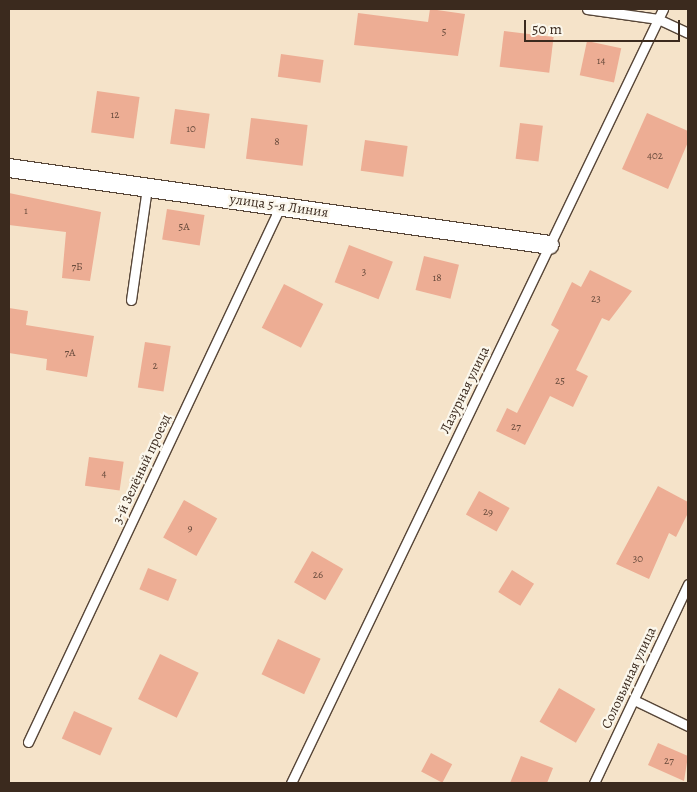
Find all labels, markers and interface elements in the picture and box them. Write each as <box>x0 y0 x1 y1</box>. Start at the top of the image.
scale bar <box>527 10 683 42</box>
text: 50 m <box>532 19 562 39</box>
house number: 5 <box>442 25 446 39</box>
house number: 14 <box>597 54 605 68</box>
house number: 12 <box>111 108 119 122</box>
house number: 10 <box>186 122 196 136</box>
house number: 8 <box>274 135 280 149</box>
house number: 402 <box>647 149 663 163</box>
street label: улица 5-я Линия <box>229 191 329 221</box>
house number: 1 <box>24 204 28 218</box>
house number: 5А <box>178 220 190 234</box>
house number: 7Б <box>71 260 83 274</box>
house number: 3 <box>362 265 366 279</box>
house number: 18 <box>432 271 442 285</box>
house number: 23 <box>591 292 601 306</box>
street label: Лазурная улица <box>437 344 493 436</box>
house number: 7А <box>64 346 76 360</box>
house number: 2 <box>152 359 158 373</box>
house number: 25 <box>555 374 565 388</box>
street label: 3-й Зелёный проезд <box>109 411 175 527</box>
house number: 27 <box>511 420 521 434</box>
house number: 4 <box>102 467 106 481</box>
house number: 29 <box>483 505 493 519</box>
house number: 9 <box>187 521 193 535</box>
house number: 30 <box>633 552 643 566</box>
house number: 26 <box>313 568 323 582</box>
street label: Соловьиная улица <box>598 624 660 732</box>
house number: 27 <box>664 754 674 768</box>

